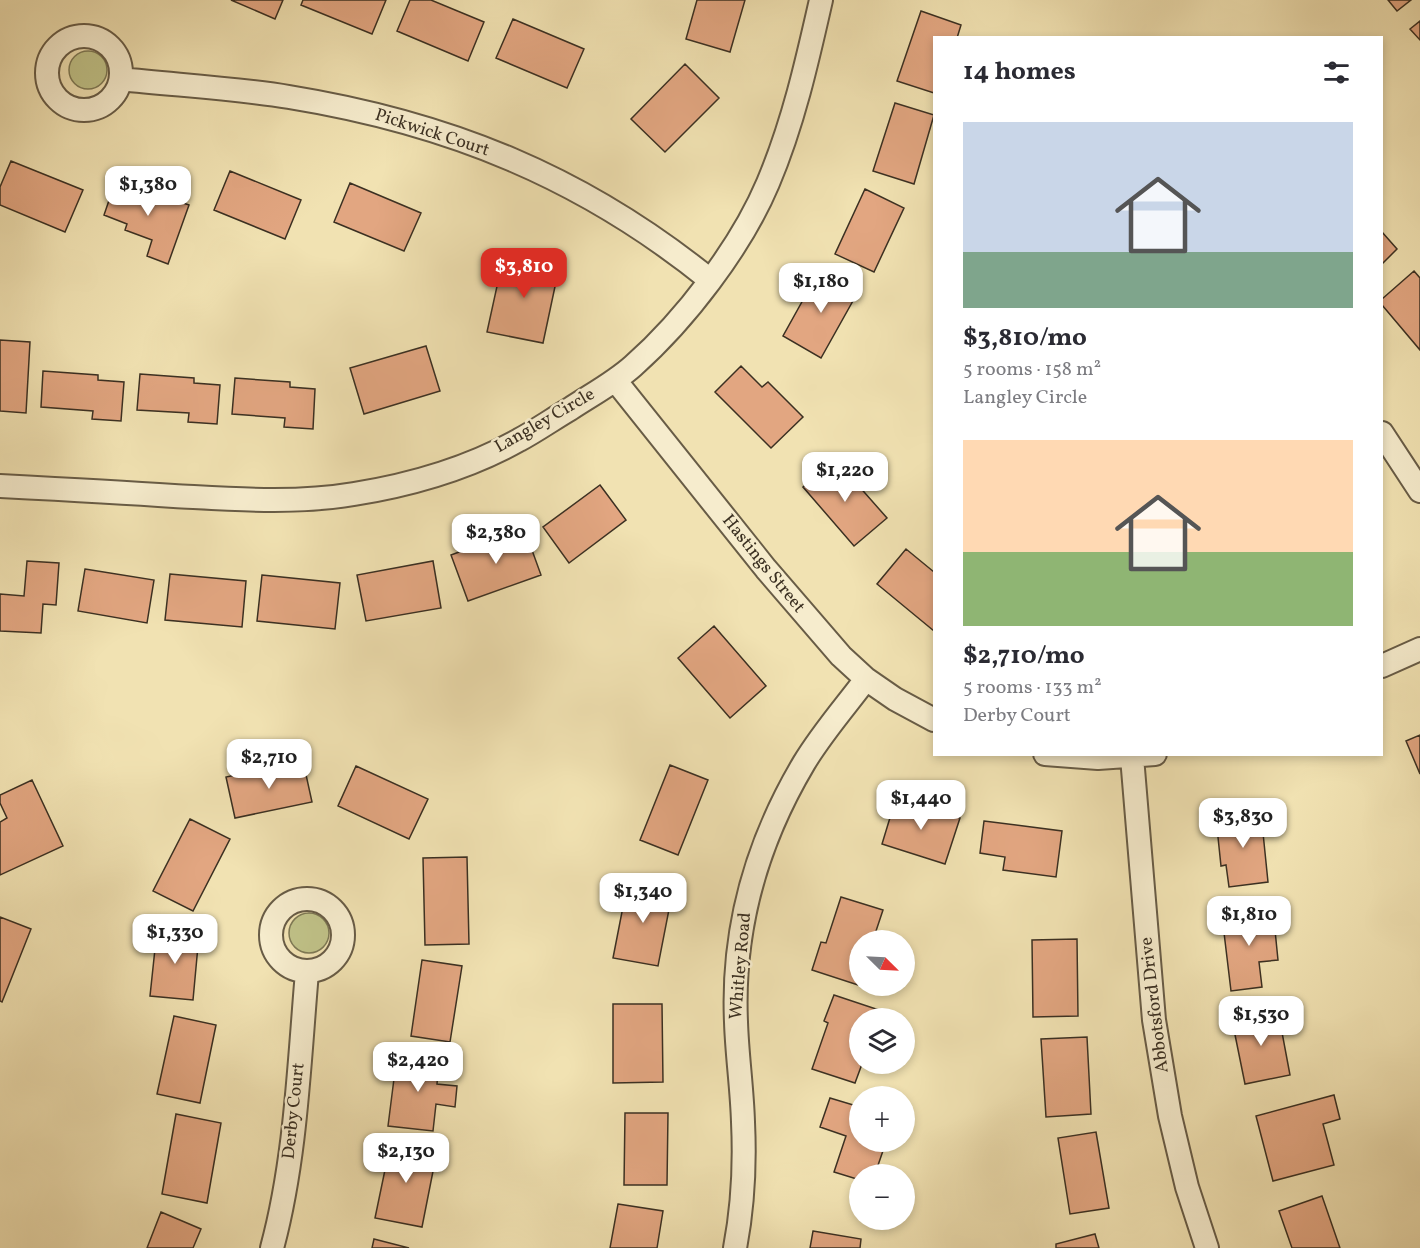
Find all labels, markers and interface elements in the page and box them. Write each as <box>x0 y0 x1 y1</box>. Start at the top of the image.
text: 14 homes <box>963 54 1076 90</box>
icon: filters <box>1320 56 1353 89</box>
street label: Pickwick Court <box>372 103 492 163</box>
icon: home <box>1104 161 1212 269</box>
pin: $1,380 <box>99 166 197 217</box>
text: $1,380 <box>119 171 177 199</box>
pin: $3,810 <box>475 248 573 299</box>
text: $3,810 <box>495 253 553 281</box>
pin: $1,180 <box>772 263 870 314</box>
text: $1,180 <box>793 268 849 296</box>
text: $3,810/mo <box>963 320 1087 356</box>
text: 5 rooms · 158 m² <box>963 356 1101 384</box>
street label: Langley Circle <box>490 382 600 460</box>
text: Langley Circle <box>963 384 1087 412</box>
pin: $1,220 <box>796 452 894 503</box>
text: $1,220 <box>816 457 874 485</box>
icon: home <box>1104 479 1212 587</box>
street label: Hastings Street <box>715 509 811 619</box>
pin: $2,380 <box>447 514 545 565</box>
text: $2,380 <box>466 519 526 547</box>
text: $2,710/mo <box>963 638 1085 674</box>
text: 5 rooms · 133 m² <box>963 674 1102 702</box>
text: Derby Court <box>963 702 1071 730</box>
pin: $2,710 <box>220 739 318 790</box>
text: $2,710 <box>241 744 297 772</box>
pin: $1,440 <box>872 780 970 831</box>
text: $1,440 <box>890 785 952 813</box>
pin: $3,830 <box>1194 798 1292 849</box>
text: $3,830 <box>1213 803 1273 831</box>
pin: $1,340 <box>594 873 692 924</box>
text: $1,340 <box>614 878 672 906</box>
pin: $1,810 <box>1200 896 1298 947</box>
text: $1,810 <box>1221 901 1277 929</box>
street label: Whitley Road <box>724 911 758 1021</box>
pin: $1,330 <box>126 914 224 965</box>
text: $1,330 <box>147 919 203 947</box>
north arrow <box>849 930 915 996</box>
map controls <box>849 930 915 1230</box>
street label: Abbotsford Drive <box>1134 936 1176 1074</box>
pin: $1,530 <box>1212 996 1310 1047</box>
text: $1,530 <box>1233 1001 1289 1029</box>
button: layers <box>849 1008 915 1074</box>
pin: $2,420 <box>369 1042 467 1093</box>
text: $2,420 <box>387 1047 449 1075</box>
street label: Derby Court <box>276 1061 312 1161</box>
button: + <box>849 1086 915 1152</box>
pin: $2,130 <box>357 1133 455 1184</box>
text: $2,130 <box>377 1138 435 1166</box>
button: − <box>849 1164 915 1230</box>

